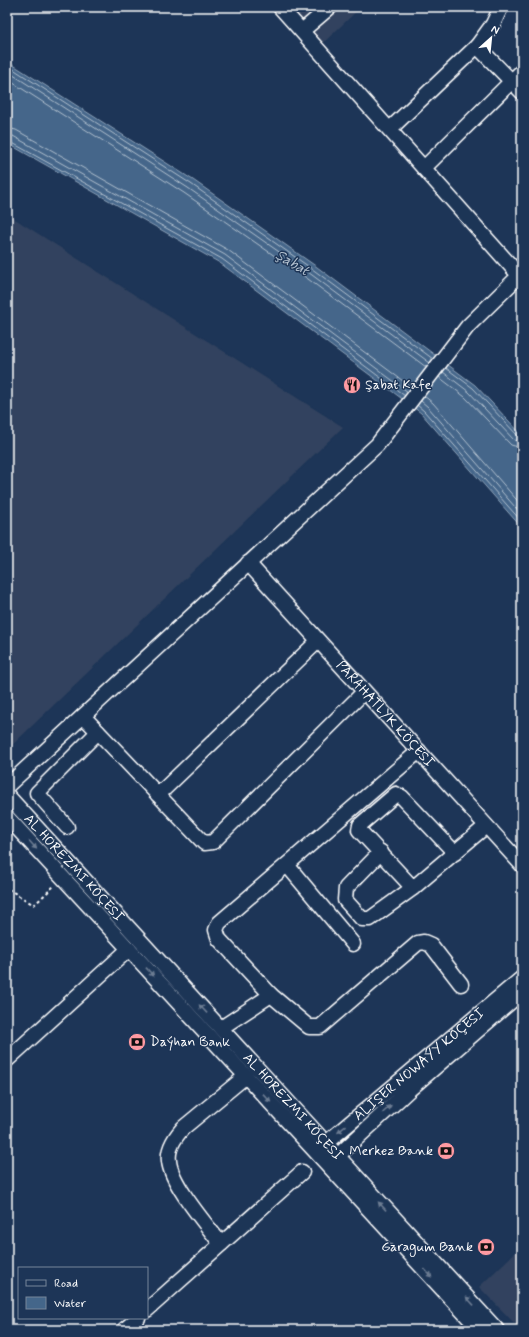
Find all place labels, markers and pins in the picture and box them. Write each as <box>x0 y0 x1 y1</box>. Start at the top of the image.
restaurant icon: Şabat Kafe <box>342 375 362 395</box>
place label: Şabat Kafe <box>365 376 431 394</box>
bank icon: Daýhan Bank <box>127 1032 147 1052</box>
place label: Daýhan Bank <box>150 1033 230 1051</box>
bank icon: Merkez Bank <box>436 1141 456 1161</box>
place label: Merkez Bank <box>349 1142 433 1160</box>
bank icon: Garagum Bank <box>476 1237 496 1257</box>
place label: Garagum Bank <box>381 1238 473 1257</box>

